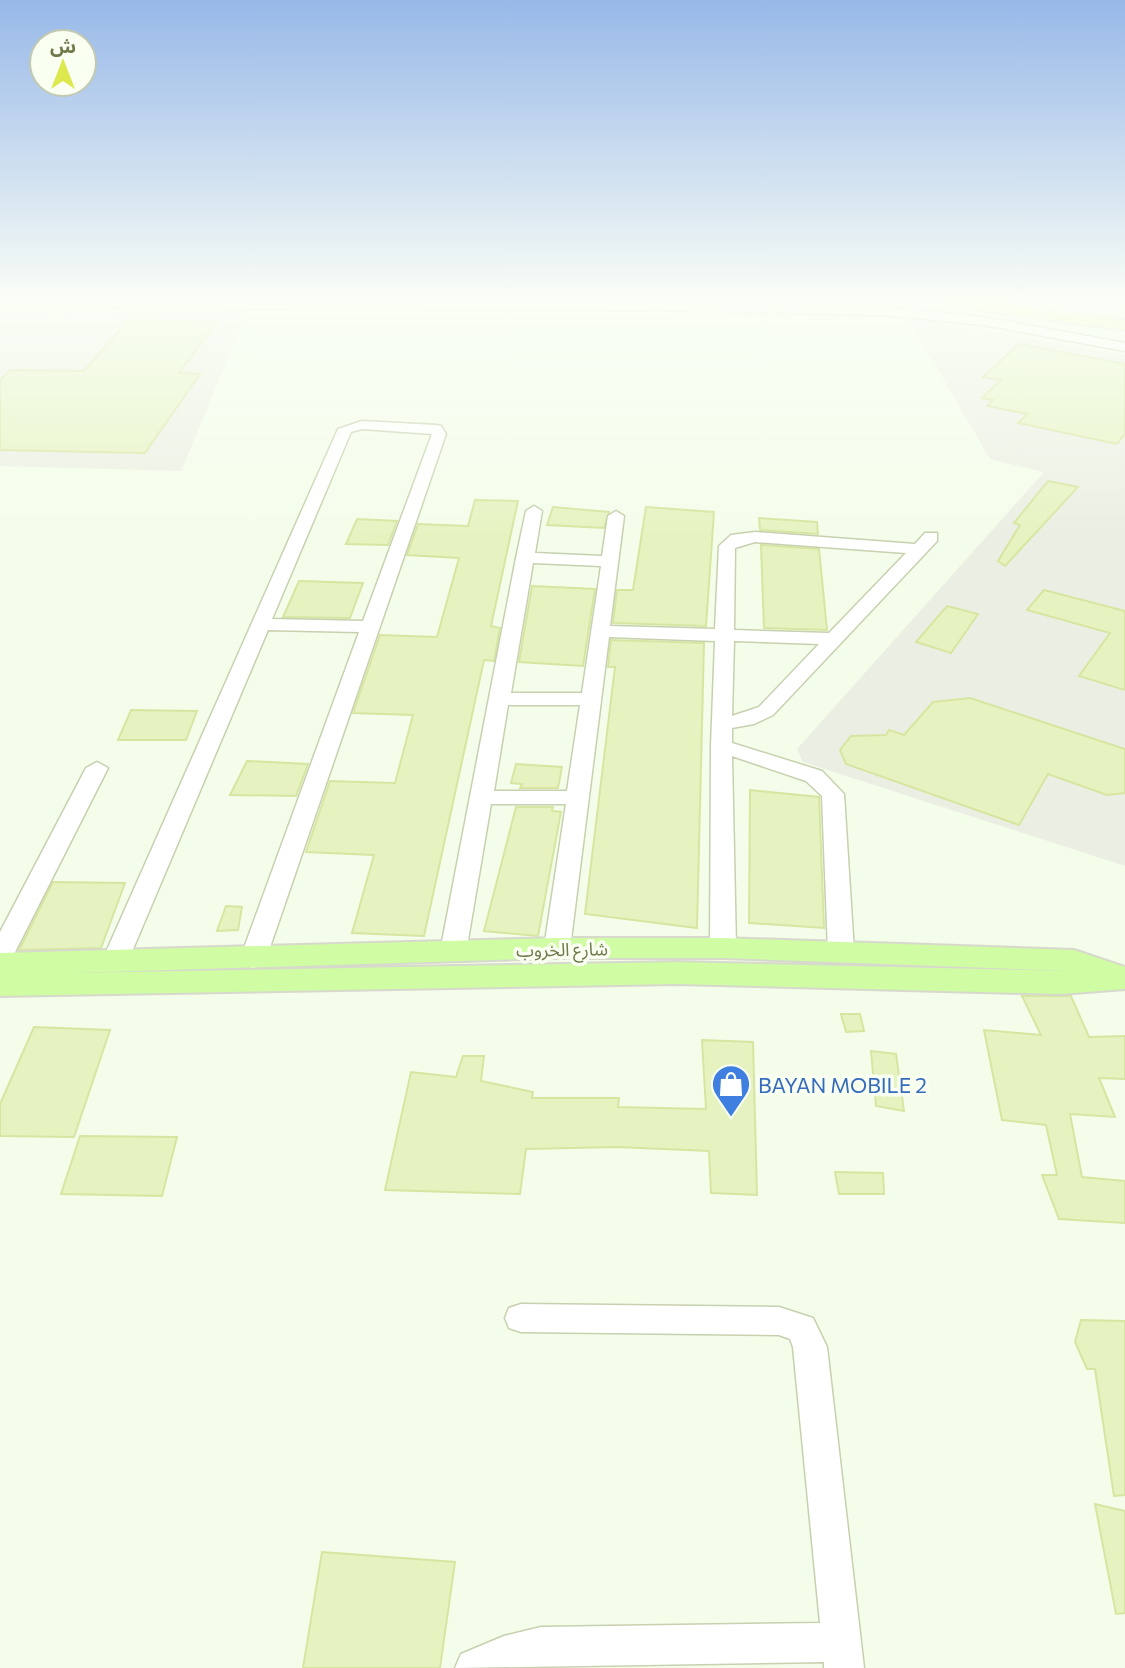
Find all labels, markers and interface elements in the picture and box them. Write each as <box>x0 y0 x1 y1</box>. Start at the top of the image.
north arrow <box>28 28 98 98</box>
text: ش <box>50 34 76 57</box>
street label: شارع الخروب <box>516 937 608 965</box>
shop icon: BAYAN MOBILE 2 <box>710 1063 752 1118</box>
place label: BAYAN MOBILE 2 <box>758 1072 927 1097</box>

